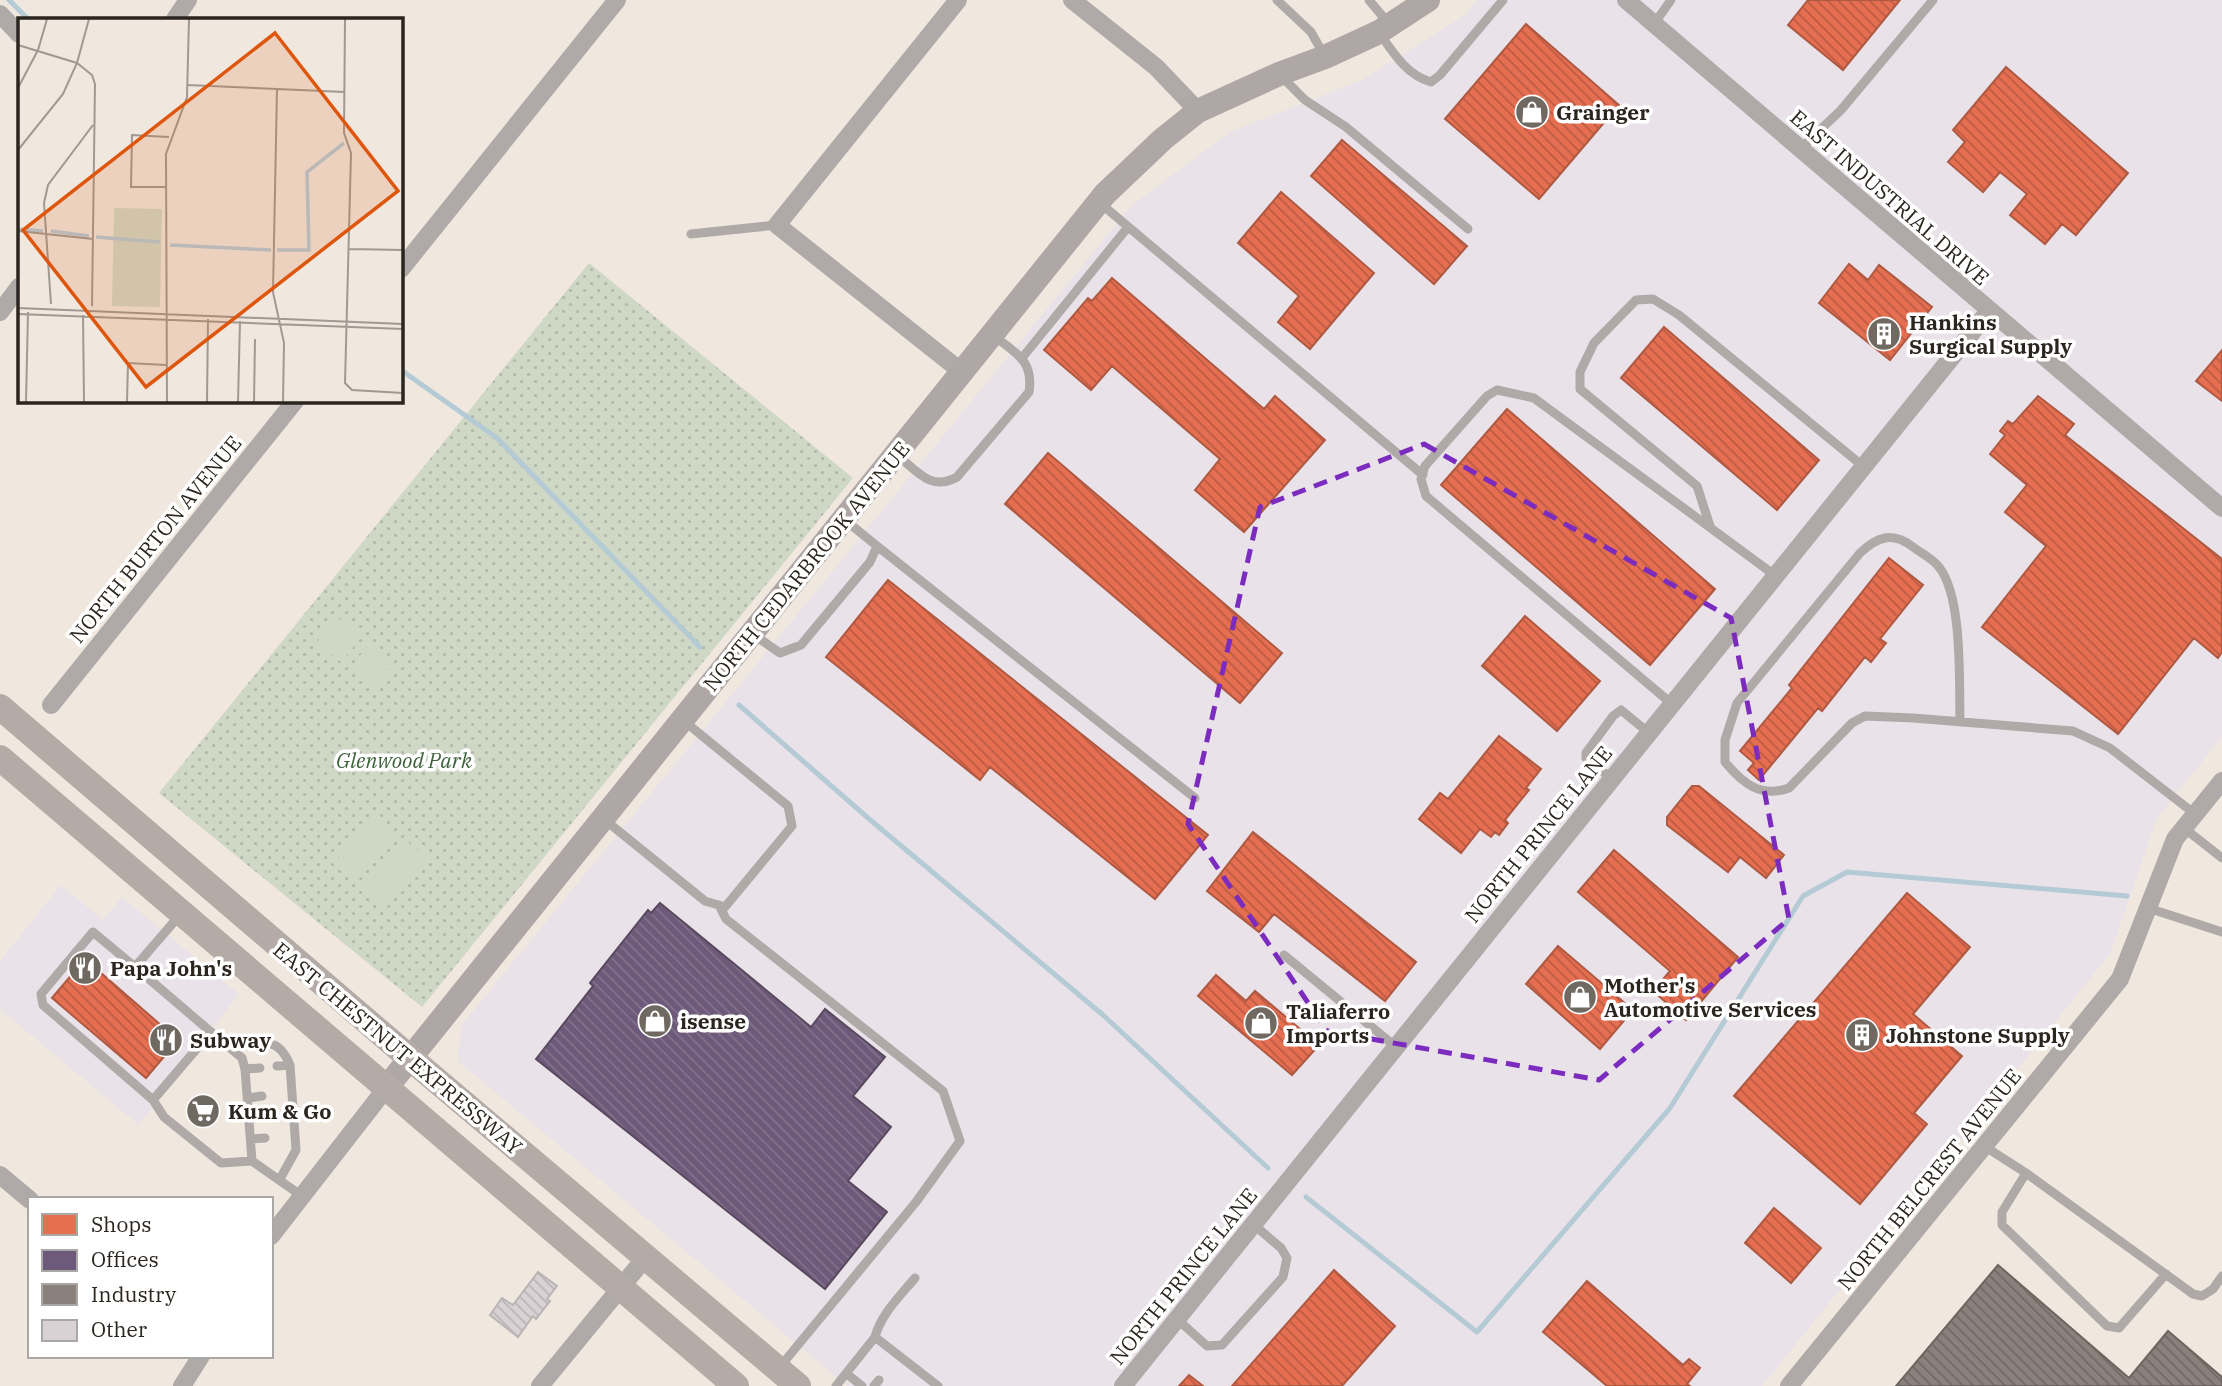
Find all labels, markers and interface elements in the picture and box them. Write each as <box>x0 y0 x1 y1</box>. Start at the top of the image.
inset map <box>18 18 402 402</box>
shop icon: Grainger <box>1513 93 1551 131</box>
place label: Grainger <box>1556 98 1650 126</box>
street label: EAST INDUSTRIAL DRIVE <box>1785 103 1995 291</box>
place label: Hankins Surgical Supply <box>1909 308 2072 360</box>
building icon: Hankins Surgical Supply <box>1865 315 1903 353</box>
street label: NORTH BURTON AVENUE <box>63 430 247 648</box>
street label: NORTH CEDARBROOK AVENUE <box>696 435 916 697</box>
street label: NORTH PRINCE LANE <box>1458 740 1618 928</box>
park label: Glenwood Park <box>336 746 473 774</box>
street label: EAST CHESTNUT EXPRESSWAY <box>268 935 528 1161</box>
restaurant icon: Papa John's <box>66 949 104 987</box>
place label: Papa John's <box>110 954 232 982</box>
place label: Mother's Automotive Services <box>1604 971 1817 1023</box>
shop icon: Mother's Automotive Services <box>1561 978 1599 1016</box>
place label: Taliaferro Imports <box>1286 997 1390 1049</box>
shop icon: isense <box>636 1002 674 1040</box>
shop icon: Taliaferro Imports <box>1242 1004 1280 1042</box>
place label: isense <box>680 1007 746 1035</box>
building icon: Johnstone Supply <box>1843 1016 1881 1054</box>
restaurant icon: Subway <box>147 1021 185 1059</box>
place label: Johnstone Supply <box>1886 1021 2070 1049</box>
place label: Subway <box>190 1026 271 1054</box>
street label: NORTH BELCREST AVENUE <box>1831 1062 2027 1296</box>
supermarket icon: Kum & Go <box>184 1092 222 1130</box>
place label: Kum & Go <box>228 1097 332 1125</box>
street label: NORTH PRINCE LANE <box>1103 1182 1263 1370</box>
legend <box>28 1197 273 1358</box>
text: Shops <box>91 1210 151 1238</box>
text: Offices <box>91 1245 159 1273</box>
text: Industry <box>91 1280 177 1308</box>
text: Other <box>91 1315 148 1343</box>

